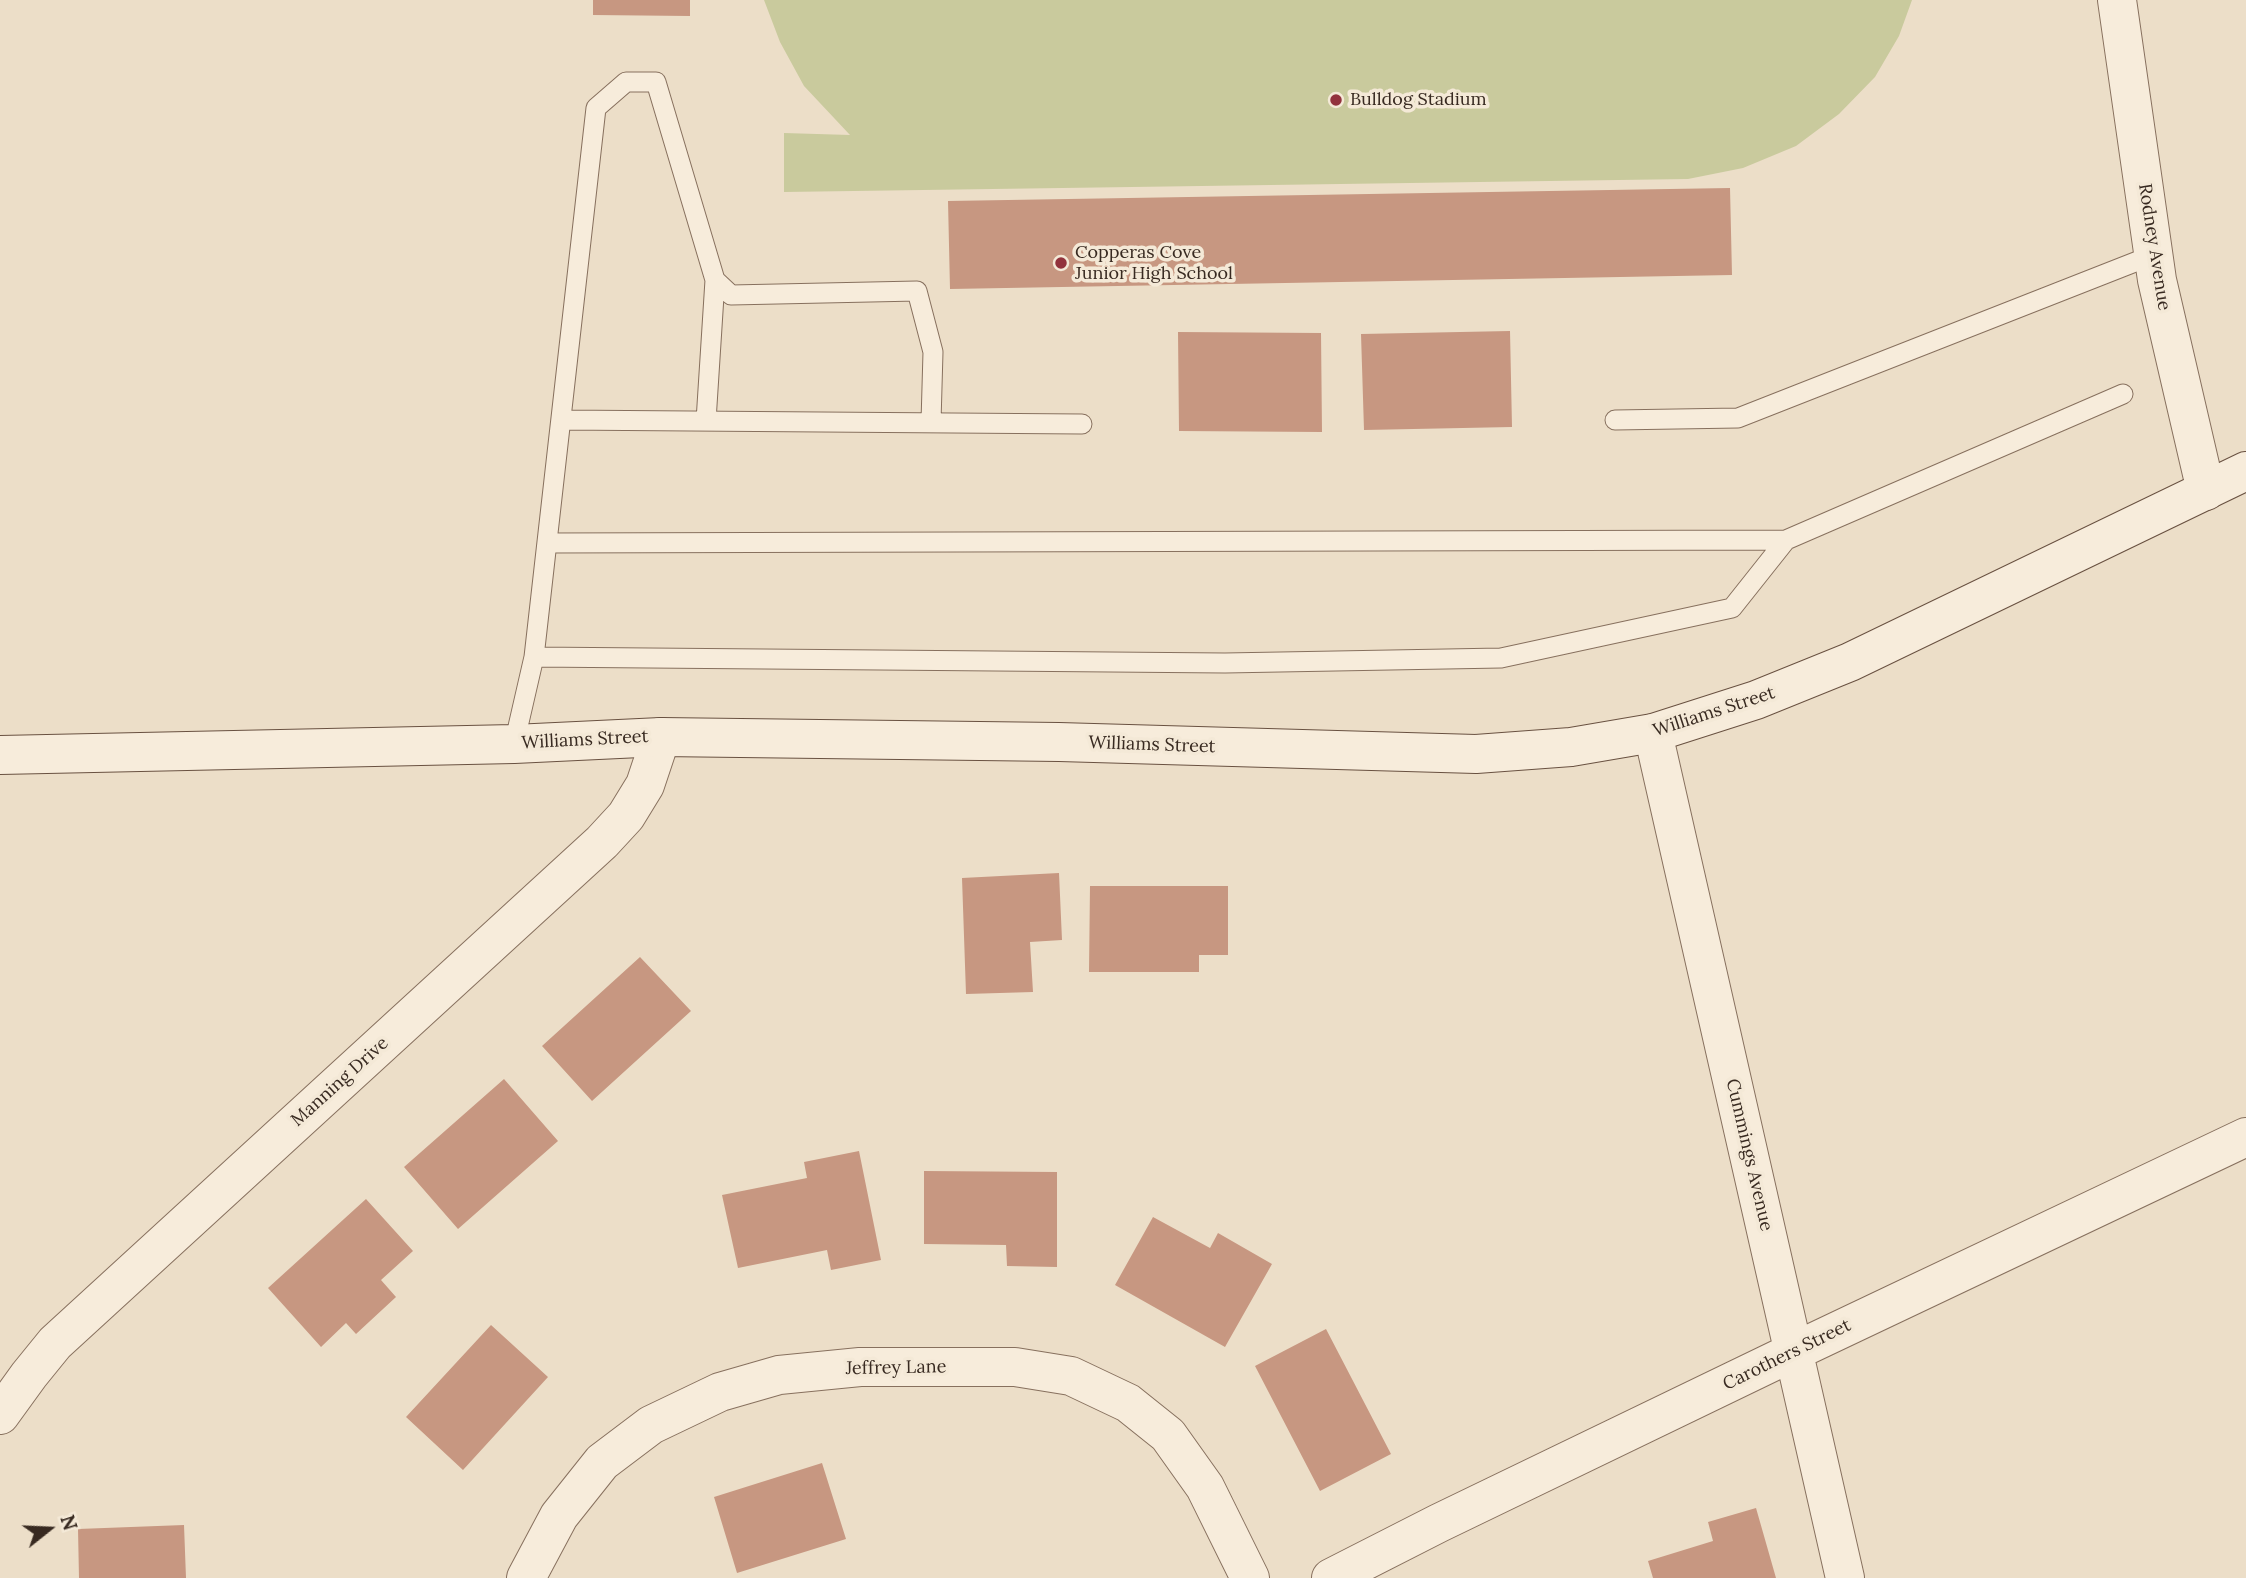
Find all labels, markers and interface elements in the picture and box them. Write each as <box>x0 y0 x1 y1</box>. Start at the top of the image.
place label: Bulldog Stadium <box>1350 89 1487 111</box>
marker: Bulldog Stadium <box>1328 92 1344 108</box>
street label: Rodney Avenue <box>2133 182 2175 312</box>
place label: Copperas Cove Junior High School <box>1075 242 1233 284</box>
marker: Copperas Cove Junior High School <box>1053 255 1069 271</box>
street label: Williams Street <box>1650 682 1778 742</box>
street label: Williams Street <box>521 726 649 754</box>
street label: Williams Street <box>1088 732 1216 758</box>
street label: Manning Drive <box>287 1033 393 1131</box>
street label: Cummings Avenue <box>1721 1077 1777 1233</box>
street label: Carothers Street <box>1720 1315 1854 1395</box>
street label: Jeffrey Lane <box>845 1356 947 1380</box>
north arrow <box>14 1494 84 1564</box>
text: N <box>55 1512 83 1533</box>

